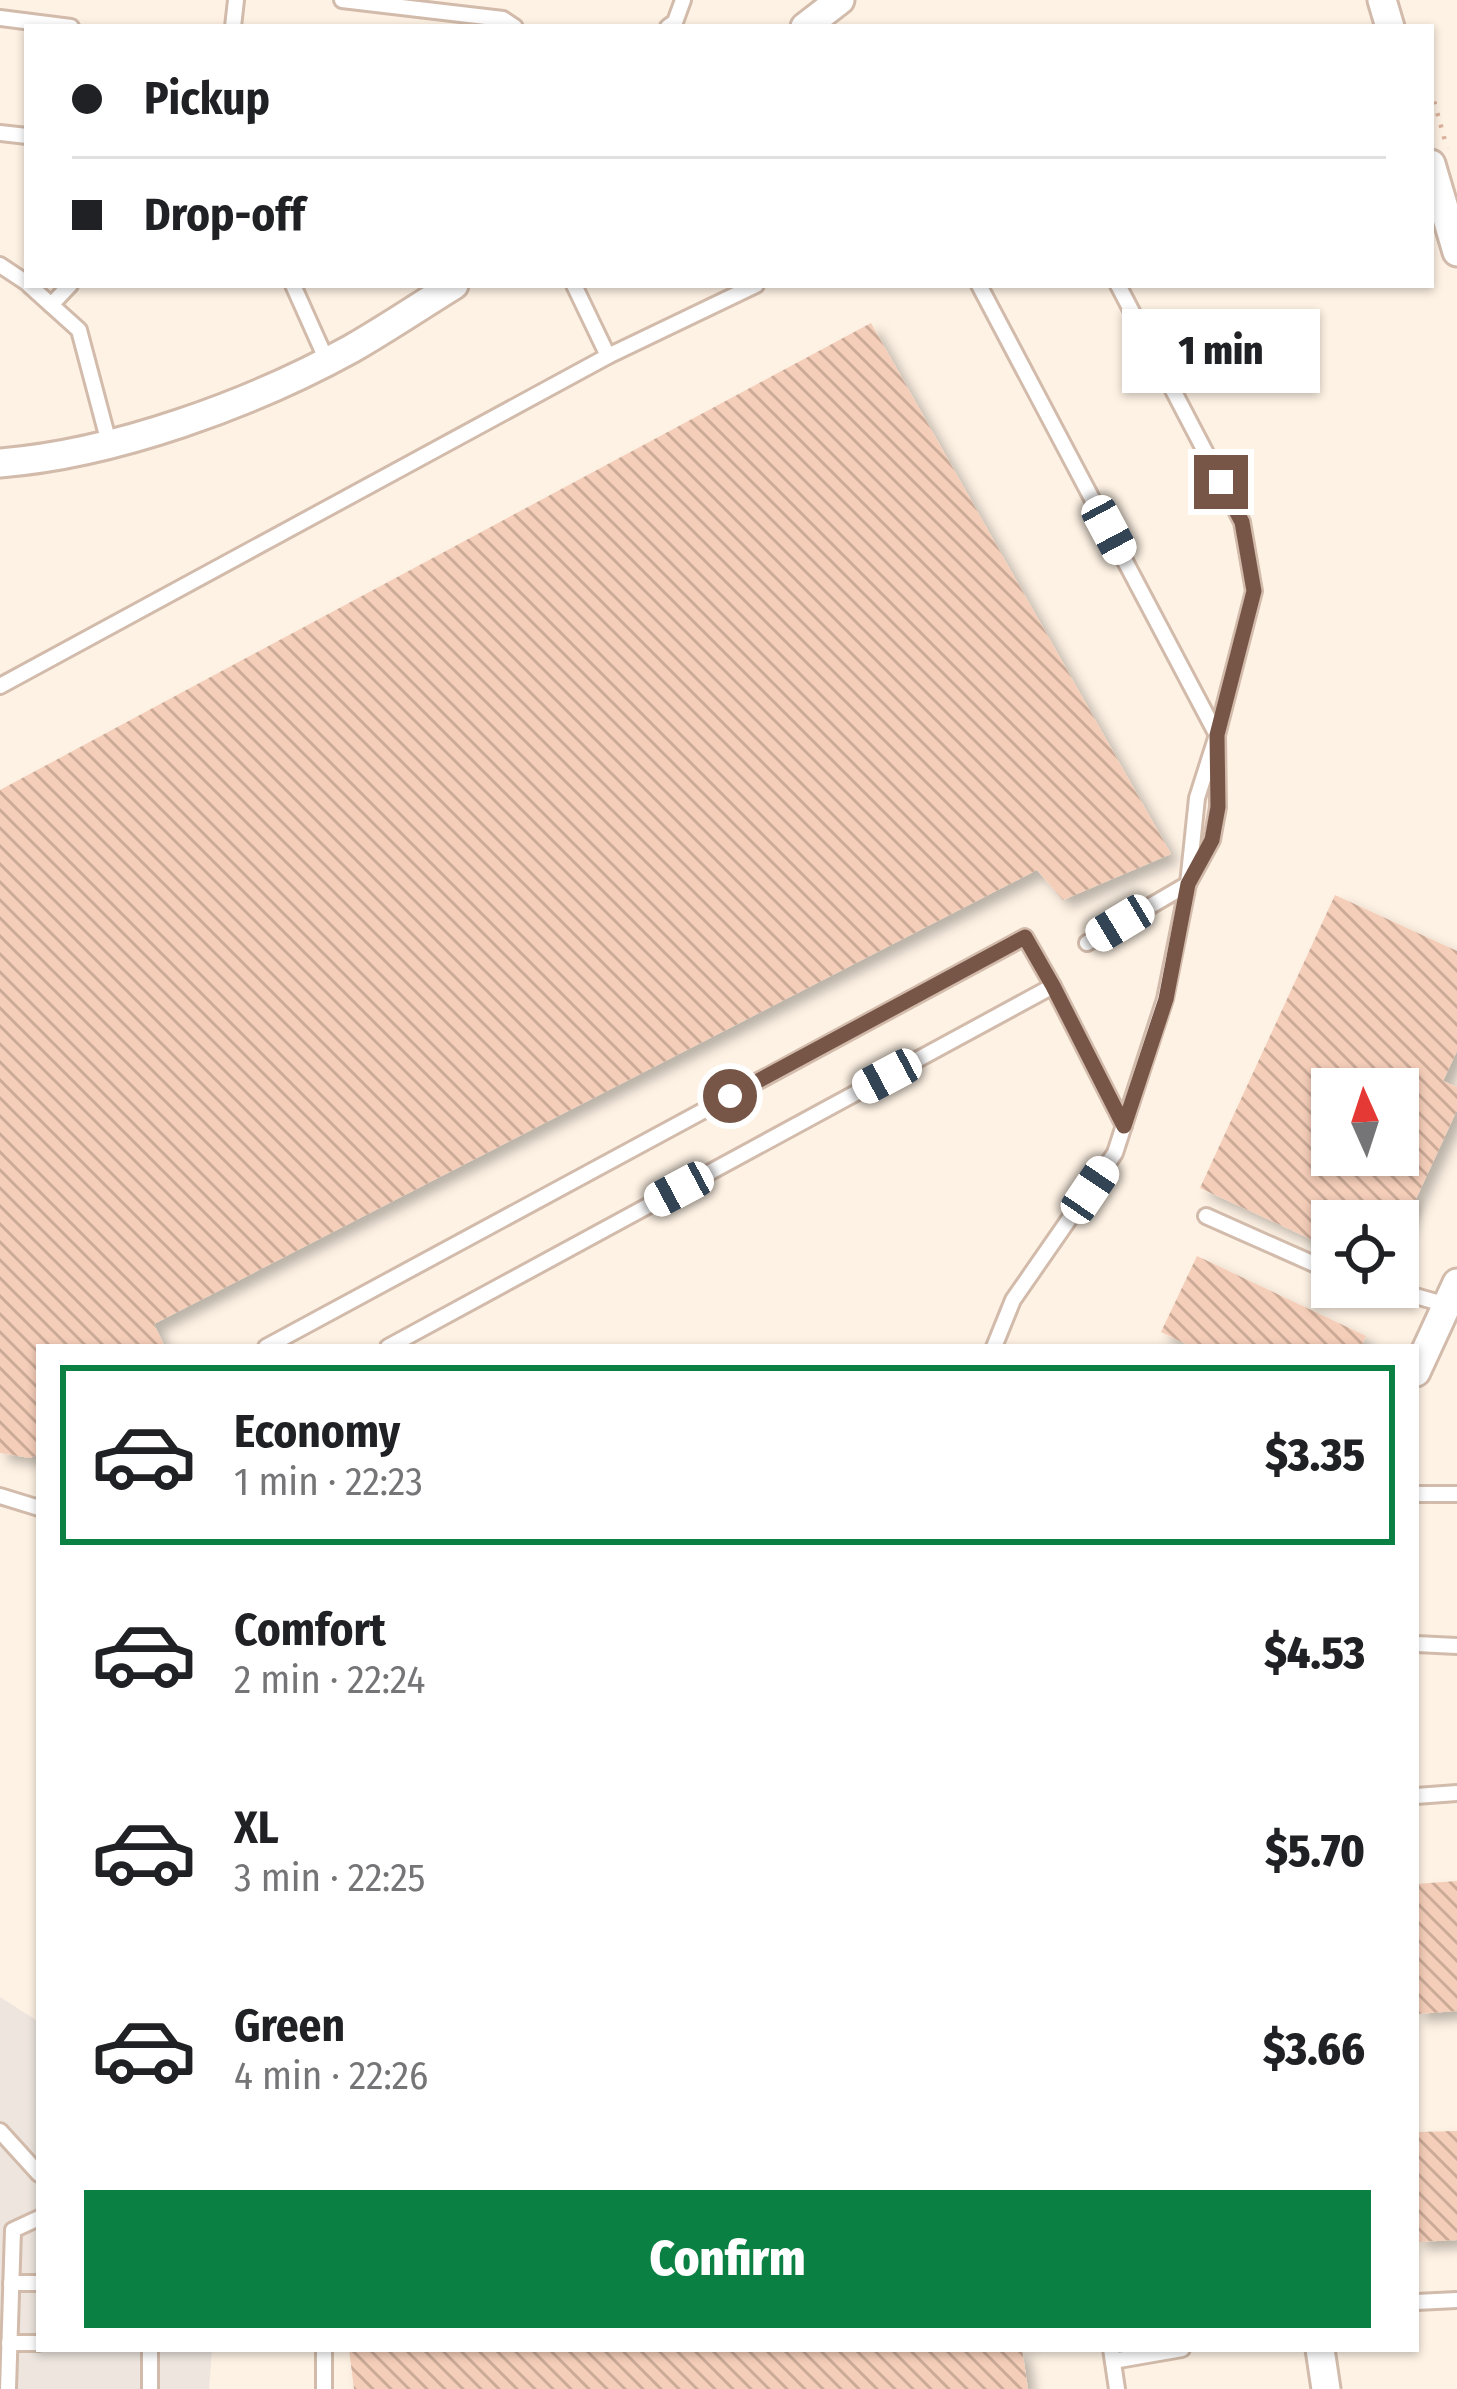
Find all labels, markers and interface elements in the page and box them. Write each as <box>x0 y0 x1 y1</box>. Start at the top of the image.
text: Pickup <box>144 72 270 126</box>
text: Drop-off <box>144 188 305 242</box>
callout: 1 min <box>1122 308 1320 392</box>
text: 1 min <box>1179 328 1263 374</box>
route end <box>1194 455 1248 509</box>
car <box>1076 490 1142 570</box>
car <box>1080 889 1160 957</box>
car <box>847 1043 927 1109</box>
north arrow <box>1311 1068 1419 1176</box>
map controls <box>1311 1068 1419 1308</box>
route start <box>703 1069 757 1123</box>
car <box>1055 1150 1125 1230</box>
car <box>639 1156 719 1222</box>
button: locate <box>1311 1200 1419 1308</box>
icon: car <box>90 1401 198 1509</box>
text: Economy <box>234 1405 400 1459</box>
text: $3.35 <box>1265 1428 1365 1482</box>
text: 1 min · 22:23 <box>234 1459 423 1505</box>
icon: car <box>90 1599 198 1707</box>
text: Comfort <box>234 1603 386 1657</box>
text: $4.53 <box>1264 1626 1365 1680</box>
text: 2 min · 22:24 <box>234 1657 425 1703</box>
icon: car <box>90 1797 198 1905</box>
text: XL <box>234 1801 279 1855</box>
text: $5.70 <box>1265 1824 1365 1878</box>
text: 3 min · 22:25 <box>234 1855 426 1901</box>
icon: car <box>90 1995 198 2103</box>
text: Green <box>234 1999 345 2053</box>
text: $3.66 <box>1263 2022 1365 2076</box>
text: 4 min · 22:26 <box>234 2053 428 2099</box>
button: Confirm <box>84 2190 1371 2328</box>

